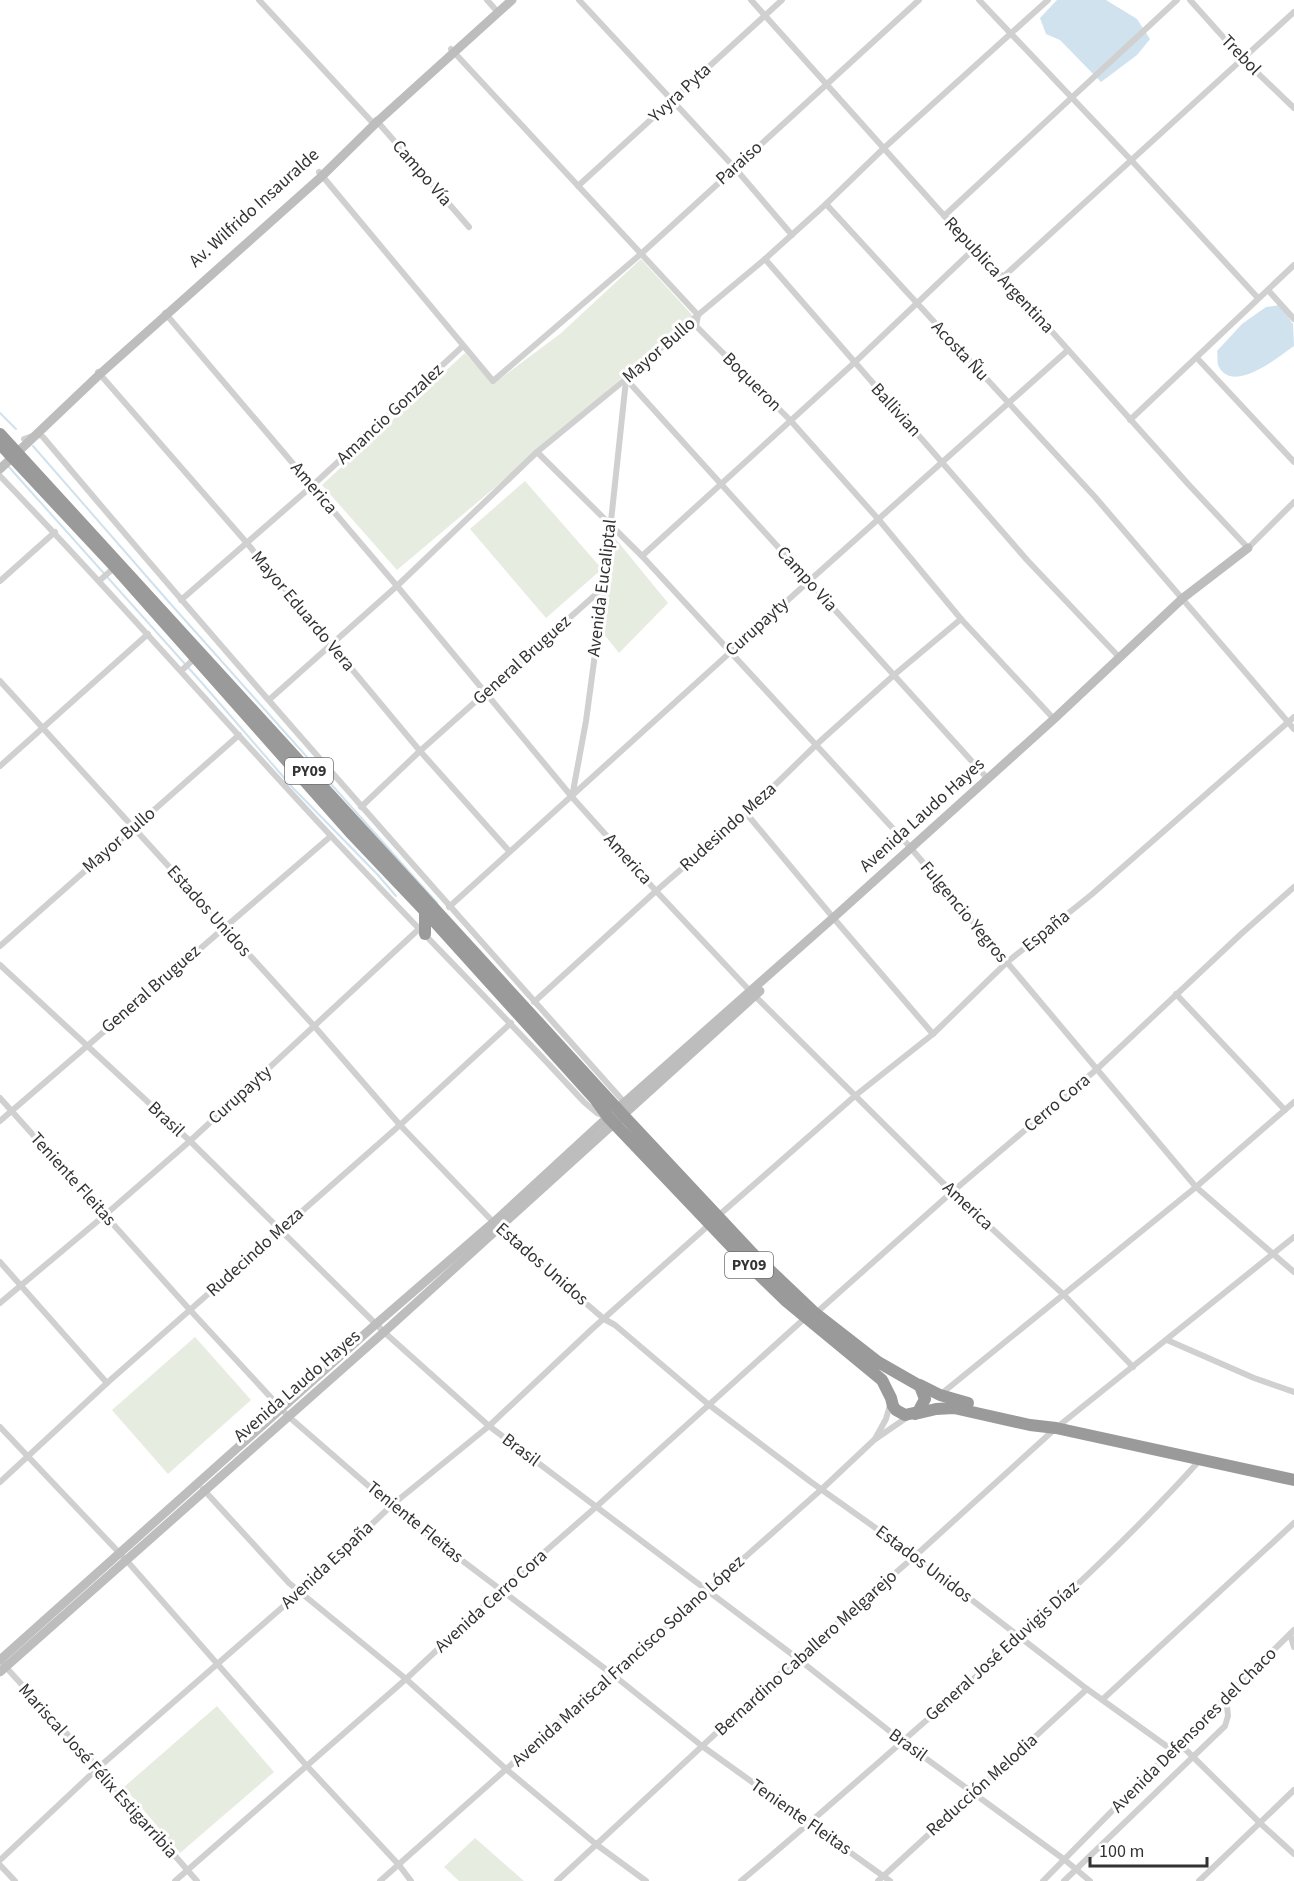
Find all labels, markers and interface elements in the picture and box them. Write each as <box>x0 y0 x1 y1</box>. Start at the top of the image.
street label: Trebol <box>1215 29 1267 81</box>
street label: Yvyra Pyta <box>643 58 717 129</box>
street label: Campo Vía <box>386 134 458 212</box>
street label: Paraiso <box>710 135 768 191</box>
street label: Av. Wilfrido Insauralde <box>183 143 325 273</box>
street label: Republica Argentina <box>938 211 1060 339</box>
street label: Mayor Bullo <box>617 311 701 389</box>
street label: Acosta Ñu <box>926 315 994 387</box>
street label: Boqueron <box>717 347 787 417</box>
street label: Amancio Gonzalez <box>331 358 449 470</box>
street label: Ballivian <box>865 377 927 443</box>
street label: America <box>285 456 343 520</box>
street label: Avenida Eucaliptal <box>581 518 623 658</box>
street label: Campo Via <box>771 541 843 617</box>
street label: Mayor Eduardo Vera <box>245 545 361 677</box>
street label: Curupayty <box>720 591 795 662</box>
street label: General Bruguez <box>468 609 577 711</box>
street label: Avenida Laudo Hayes <box>854 752 990 878</box>
road number: PY09 <box>285 758 333 784</box>
street label: Rudesindo Meza <box>674 777 782 877</box>
street label: Mayor Bullo <box>77 801 161 879</box>
street label: America <box>598 828 658 890</box>
street label: Fulgencio Yegros <box>914 856 1014 968</box>
street label: Estados Unidos <box>161 860 257 962</box>
street label: España <box>1017 904 1075 958</box>
street label: General Bruguez <box>96 939 206 1039</box>
street label: Curupayty <box>203 1059 278 1130</box>
street label: Cerro Cora <box>1018 1068 1096 1138</box>
street label: Brasil <box>142 1096 190 1142</box>
street label: Teniente Fleitas <box>24 1127 122 1231</box>
street label: America <box>937 1176 999 1236</box>
street label: Rudecindo Meza <box>201 1202 309 1302</box>
street label: Estados Unidos <box>490 1217 594 1311</box>
road number: PY09 <box>725 1252 773 1278</box>
street label: Avenida Laudo Hayes <box>228 1324 366 1448</box>
street label: Brasil <box>497 1427 545 1473</box>
street label: Teniente Fleitas <box>361 1475 469 1569</box>
street label: Avenida España <box>275 1515 379 1615</box>
street label: Estados Unidos <box>870 1519 978 1609</box>
street label: Avenida Cerro Cora <box>429 1544 553 1658</box>
street label: Avenida Mariscal Francisco Solano López <box>506 1549 750 1772</box>
street label: Bernardino Caballero Melgarejo <box>709 1564 903 1742</box>
street label: General José Eduvigis Díaz <box>920 1575 1085 1727</box>
street label: Avenida Defensores del Chaco <box>1106 1642 1282 1818</box>
street label: Mariscal José Félix Estigarribia <box>13 1678 183 1864</box>
street label: Brasil <box>884 1723 932 1767</box>
street label: Reducción Melodia <box>921 1728 1043 1842</box>
street label: Teniente Fleitas <box>746 1773 856 1861</box>
scale bar <box>1090 1830 1207 1868</box>
text: 100 m <box>1099 1839 1144 1864</box>

